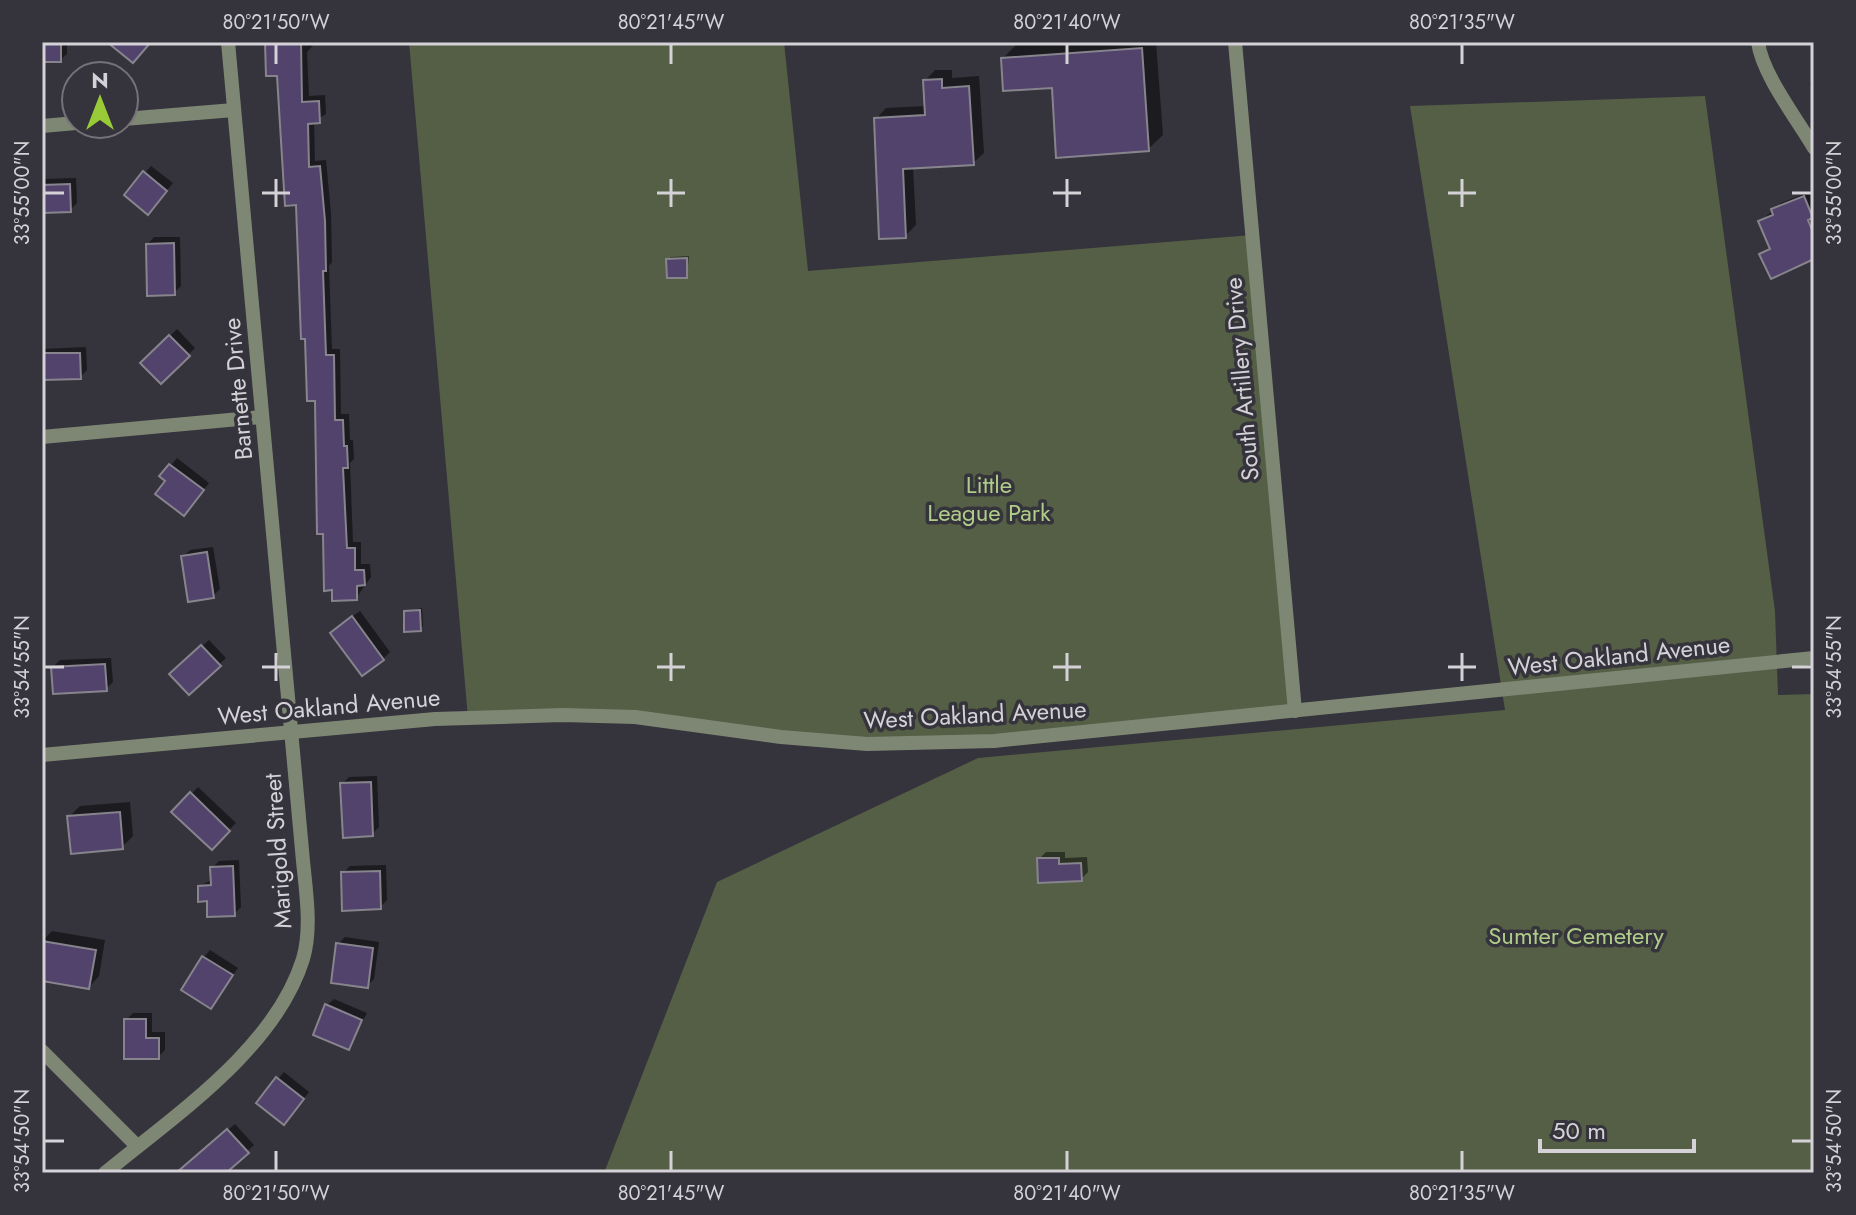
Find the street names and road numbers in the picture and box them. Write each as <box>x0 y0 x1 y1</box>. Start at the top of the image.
street label: South Artillery Drive <box>1215 276 1268 482</box>
street label: Barnette Drive <box>214 317 261 462</box>
street label: West Oakland Avenue <box>1506 626 1732 685</box>
street label: West Oakland Avenue <box>216 679 442 734</box>
street label: West Oakland Avenue <box>863 691 1087 738</box>
street label: Marigold Street <box>255 772 300 930</box>

